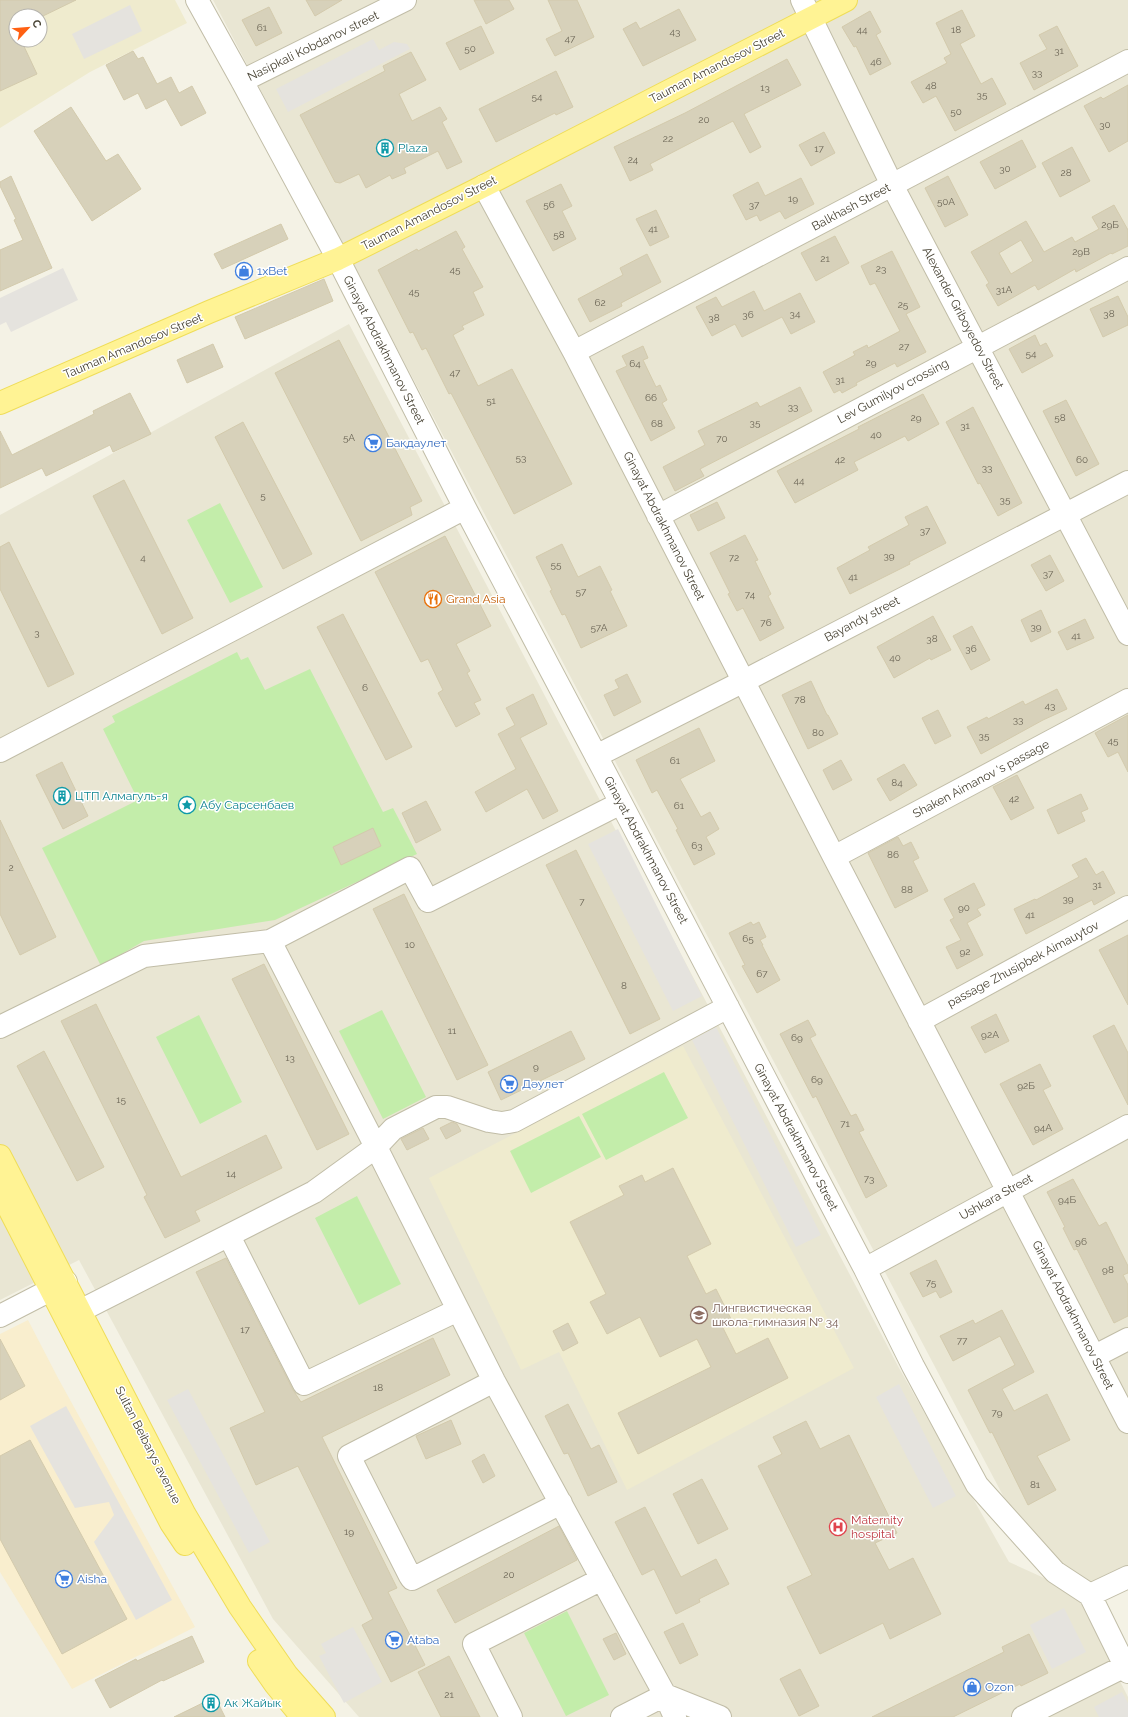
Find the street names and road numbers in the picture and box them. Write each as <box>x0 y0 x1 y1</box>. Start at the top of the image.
street label: Nasipkali Kobdanov street <box>245 8 381 84</box>
street label: Tauman Amandosov Street <box>647 26 787 106</box>
street label: Tauman Amandosov Street <box>359 173 499 253</box>
street label: Balkhash Street <box>809 180 893 234</box>
street label: Alexander Griboyedov Street <box>919 244 1007 392</box>
street label: Ginayat Abdrakhmanov Street <box>340 273 428 427</box>
street label: Tauman Amandosov Street <box>62 310 204 382</box>
street label: Lev Gumilyov crossing <box>835 356 951 426</box>
street label: Ginayat Abdrakhmanov Street <box>620 449 708 603</box>
street label: Bayandy street <box>822 593 902 645</box>
street label: Shaken Aimanov 's passage <box>910 737 1052 821</box>
street label: Ginayat Abdrakhmanov Street <box>601 774 691 926</box>
street label: passage Zhusipbek Aimauytov <box>945 918 1102 1010</box>
street label: Ginayat Abdrakhmanov Street <box>751 1061 841 1213</box>
street label: Ushkara Street <box>957 1171 1035 1223</box>
street label: Ginayat Abdrakhmanov Street <box>1029 1238 1117 1392</box>
street label: Sultan Beibarys avenue <box>112 1384 184 1506</box>

